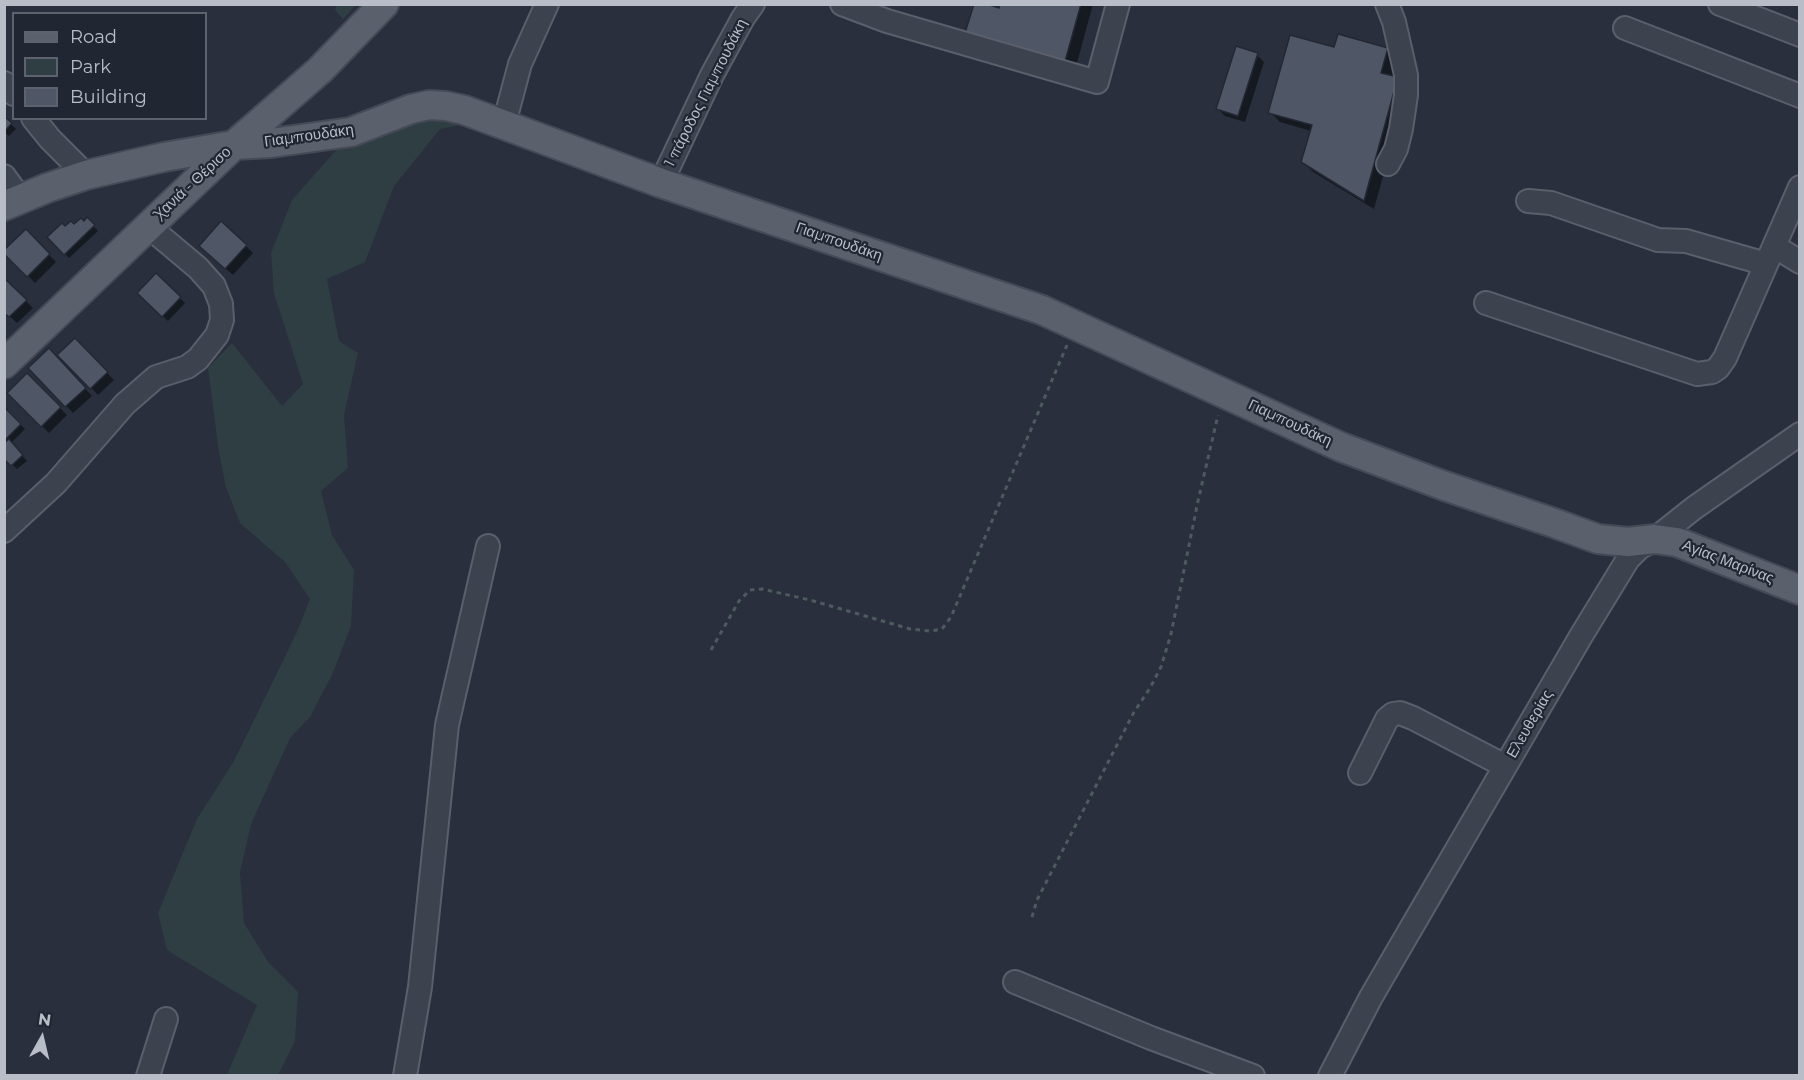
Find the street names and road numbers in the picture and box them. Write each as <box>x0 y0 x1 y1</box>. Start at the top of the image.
street label: 1 πάροδος Γιαμπουδάκη <box>661 16 751 170</box>
street label: Γιαμπουδάκη <box>263 121 355 151</box>
street label: Χανιά - Θέρισο <box>151 143 235 223</box>
street label: Γιαμπουδάκη <box>794 219 884 265</box>
street label: Γιαμπουδάκη <box>1245 396 1335 450</box>
street label: Αγίας Μαρίνας <box>1680 536 1776 588</box>
street label: Ελευθερίας <box>1503 687 1557 761</box>

